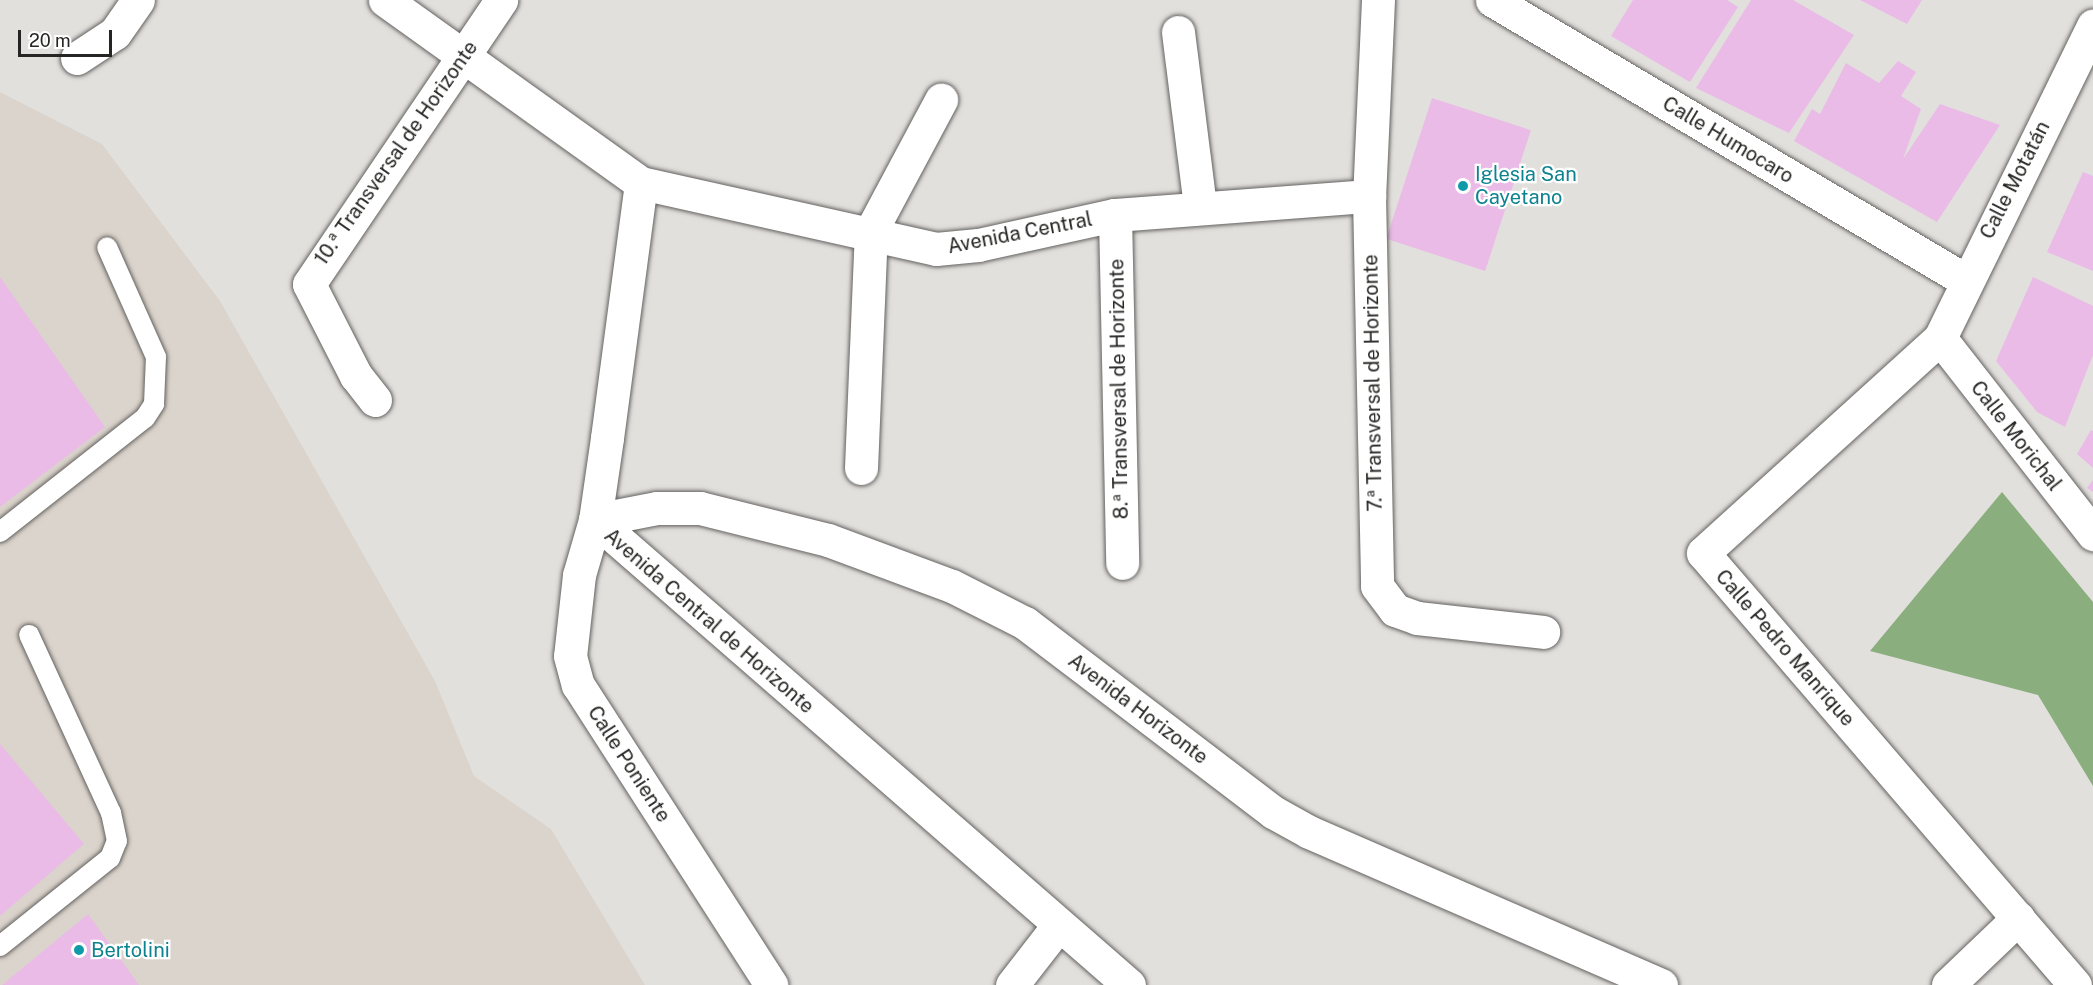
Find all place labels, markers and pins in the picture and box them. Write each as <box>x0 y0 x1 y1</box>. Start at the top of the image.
place label: Iglesia San Cayetano <box>1475 162 1577 209</box>
marker: Iglesia San Cayetano <box>1456 179 1470 193</box>
place label: Bertolini <box>91 938 170 962</box>
marker: Bertolini <box>72 943 86 957</box>

